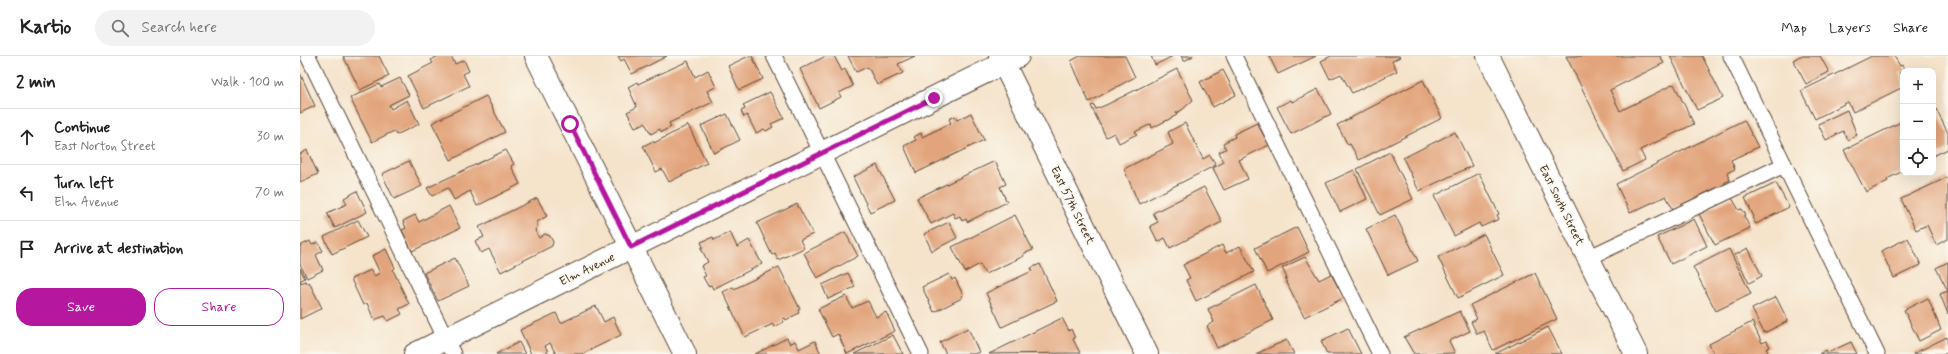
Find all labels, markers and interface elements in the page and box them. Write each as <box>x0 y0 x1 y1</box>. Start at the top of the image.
search box <box>95 10 375 46</box>
text: Kartio <box>20 15 71 40</box>
icon: search <box>109 17 131 39</box>
text: Search here <box>141 18 217 38</box>
text: Map <box>1781 19 1807 37</box>
text: Layers <box>1829 19 1871 37</box>
text: Share <box>1893 19 1928 37</box>
map controls <box>1900 68 1936 176</box>
button: + <box>1900 68 1936 104</box>
text: 2 min <box>16 71 56 93</box>
text: Walk · 100 m <box>211 74 284 91</box>
route end <box>925 89 943 107</box>
button: − <box>1900 104 1936 140</box>
route start <box>561 115 579 133</box>
text: Continue <box>54 118 110 138</box>
icon: ahead <box>16 126 38 148</box>
text: 30 m <box>257 128 284 145</box>
text: East Norton Street <box>54 138 156 155</box>
button: locate <box>1900 140 1936 176</box>
street label: East South Street <box>1535 162 1588 249</box>
street label: East 57th Street <box>1046 164 1098 247</box>
text: Turn left <box>54 174 114 194</box>
icon: left <box>16 182 38 204</box>
text: 70 m <box>255 184 284 201</box>
text: Elm Avenue <box>54 194 119 211</box>
icon: arrive <box>16 238 38 260</box>
text: Arrive at destination <box>54 239 183 259</box>
street label: Elm Avenue <box>557 250 618 290</box>
button: Save <box>16 288 146 326</box>
button: Share <box>154 288 284 326</box>

